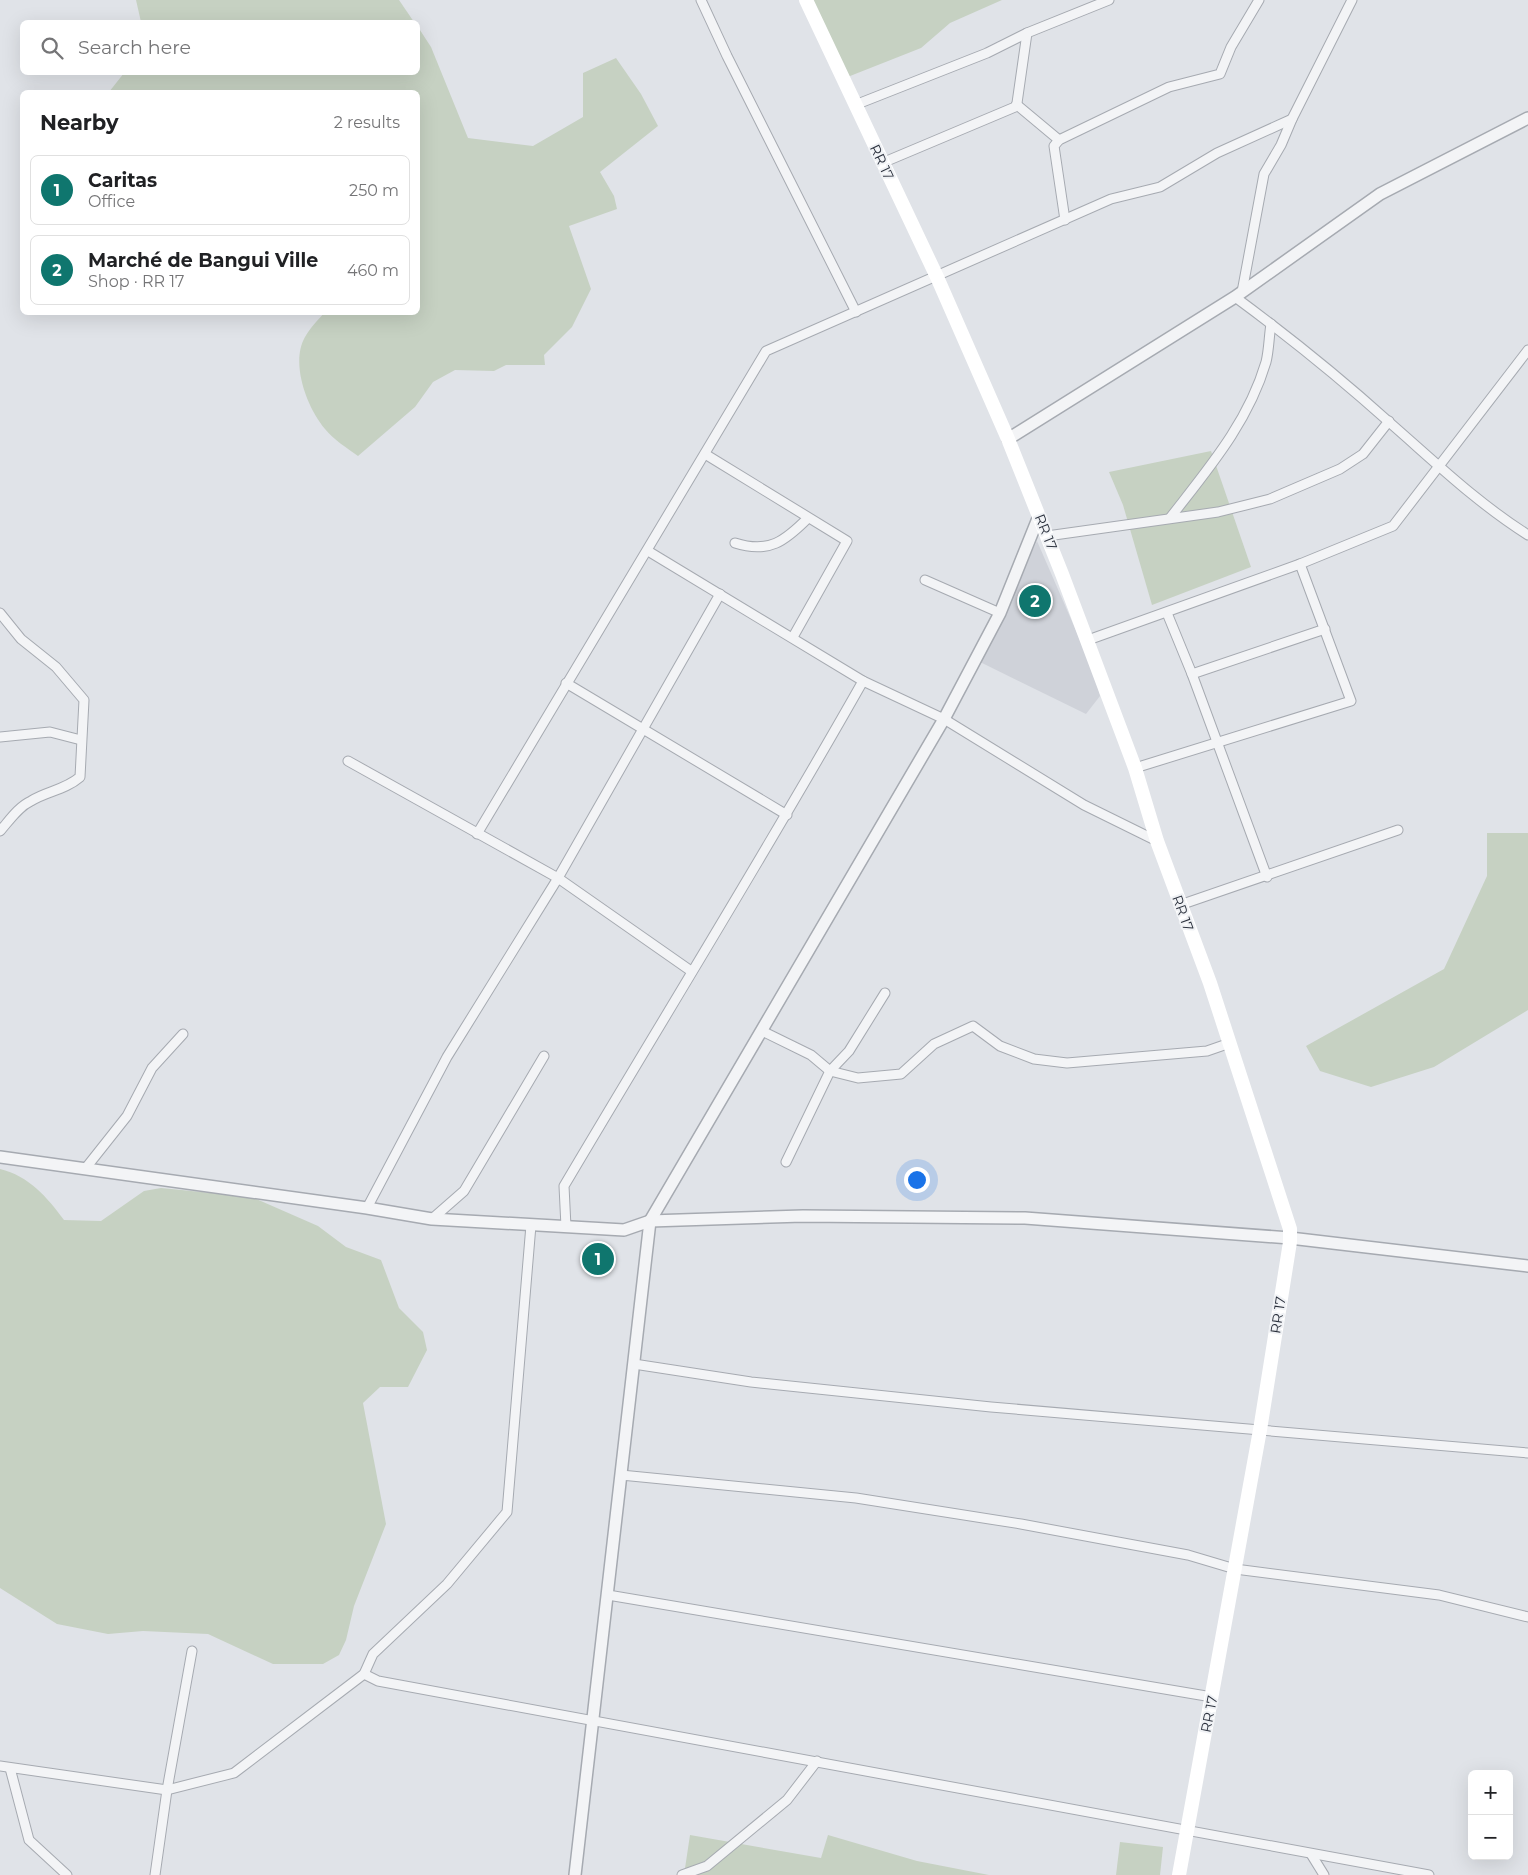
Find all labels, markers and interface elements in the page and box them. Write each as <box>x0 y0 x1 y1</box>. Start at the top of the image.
search box <box>20 20 420 75</box>
icon: search <box>38 34 66 62</box>
text: Search here <box>78 36 191 59</box>
text: Nearby <box>40 110 119 135</box>
text: 2 results <box>334 113 400 132</box>
street label: RR 17 <box>866 141 898 183</box>
text: Caritas <box>88 169 157 192</box>
text: 1 <box>54 181 60 200</box>
text: 250 m <box>349 181 399 200</box>
text: Office <box>88 192 135 211</box>
text: Marché de Bangui Ville <box>88 249 318 272</box>
text: 2 <box>52 261 62 280</box>
text: 460 m <box>347 261 399 280</box>
text: Shop · RR 17 <box>88 272 184 291</box>
street label: RR 17 <box>1031 511 1061 553</box>
pin: 2 <box>1019 582 1051 620</box>
street label: RR 17 <box>1168 892 1198 934</box>
your location <box>904 1167 930 1193</box>
pin: 1 <box>582 1240 614 1278</box>
street label: RR 17 <box>1266 1295 1290 1335</box>
street label: RR 17 <box>1197 1694 1221 1734</box>
map controls <box>1468 1770 1513 1860</box>
button: + <box>1468 1770 1513 1815</box>
button: − <box>1468 1815 1513 1860</box>

